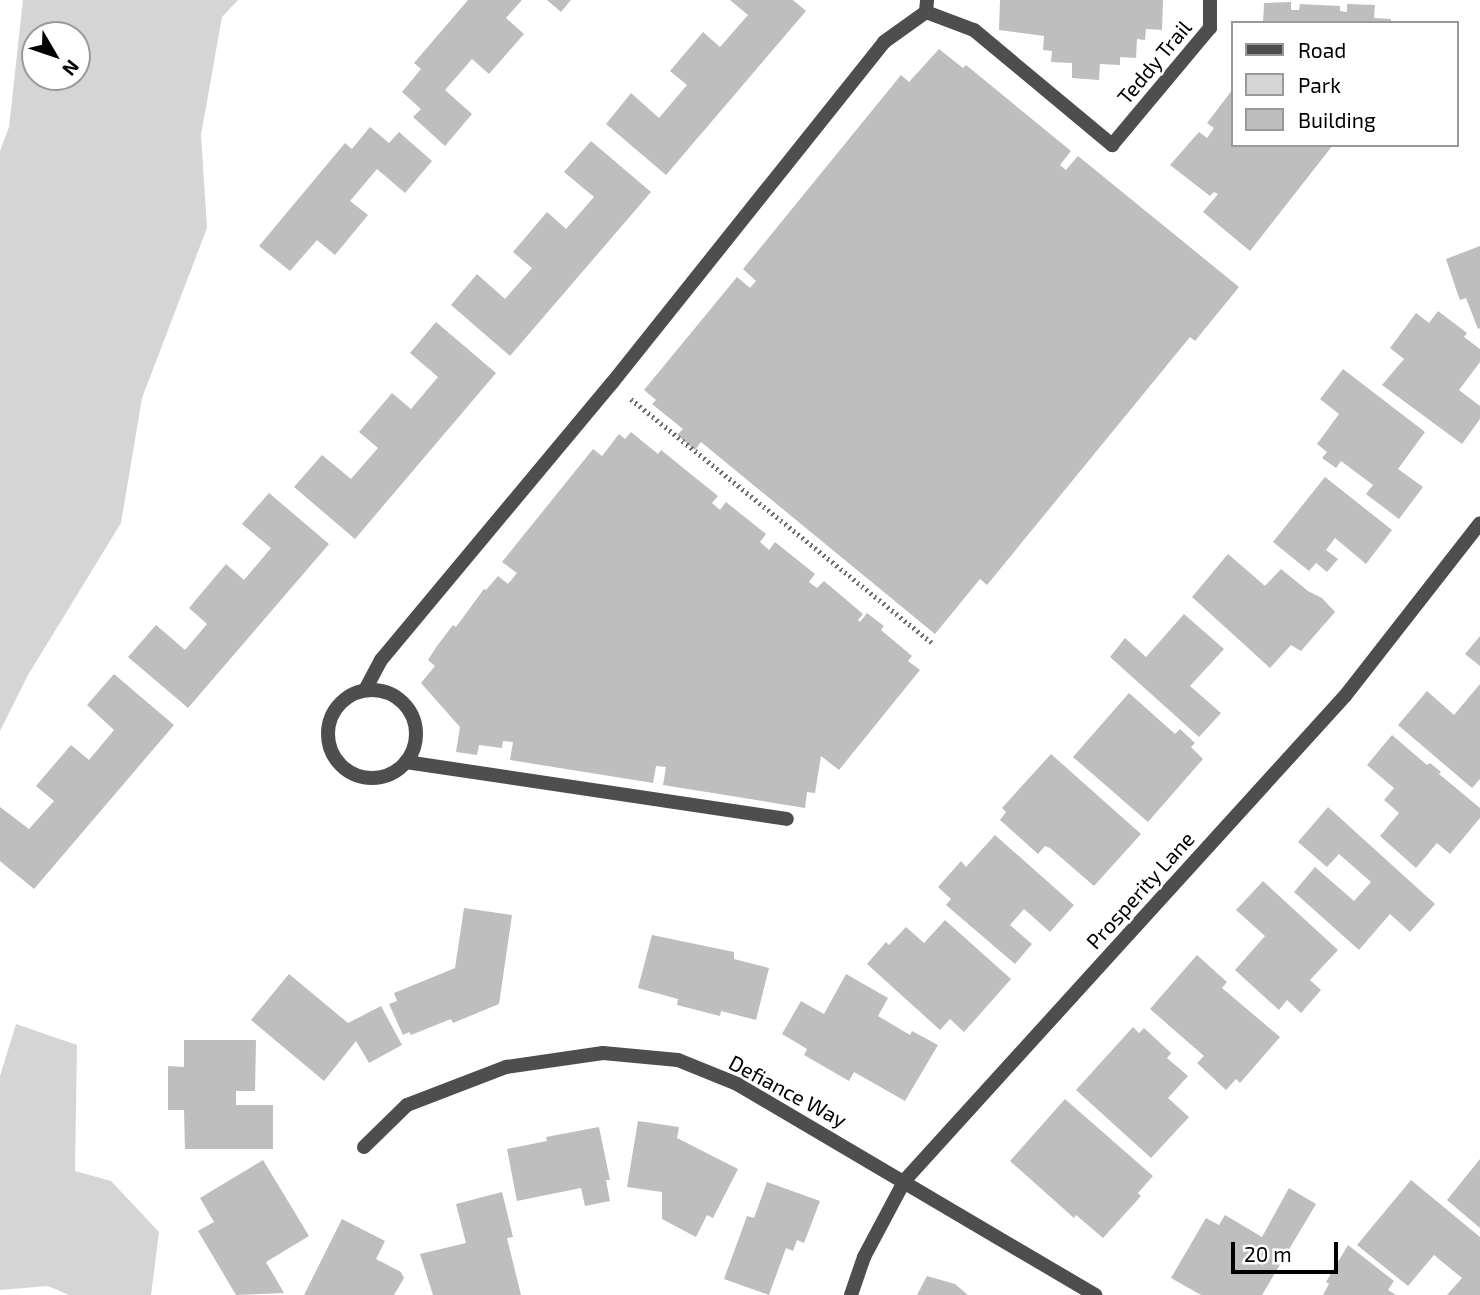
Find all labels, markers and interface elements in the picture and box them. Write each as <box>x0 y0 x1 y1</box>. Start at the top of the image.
street label: Teddy Trail <box>1111 15 1197 109</box>
north arrow <box>21 21 91 91</box>
legend <box>1232 21 1459 147</box>
text: Road <box>1298 37 1346 62</box>
text: N <box>58 56 84 81</box>
text: Park <box>1298 72 1341 97</box>
text: Building <box>1298 107 1376 132</box>
street label: Prosperity Lane <box>1081 826 1199 954</box>
street label: Defiance Way <box>725 1049 851 1133</box>
scale bar <box>1235 1228 1342 1272</box>
text: 20 m <box>1244 1241 1292 1266</box>

